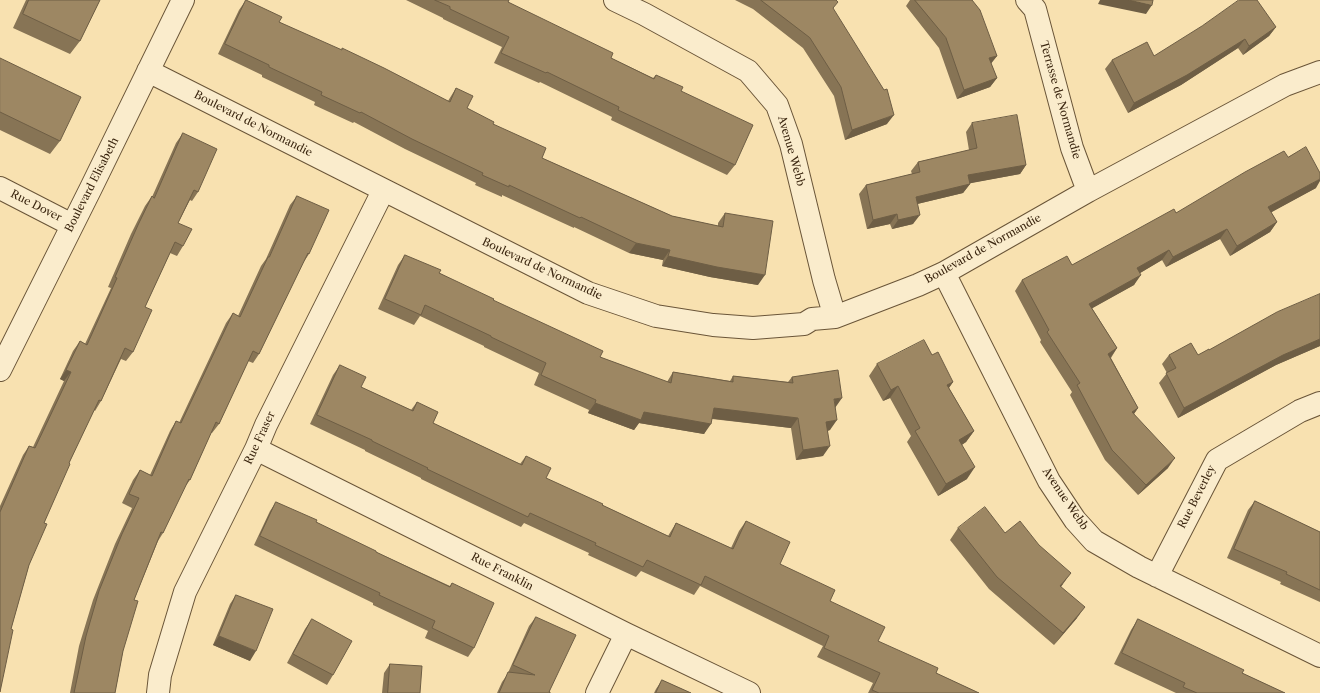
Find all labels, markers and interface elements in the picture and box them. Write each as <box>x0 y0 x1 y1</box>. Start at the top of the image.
street label: Terrasse de Normandie <box>1037 39 1083 161</box>
street label: Boulevard de Normandie <box>192 88 314 160</box>
street label: Avenue Webb <box>775 114 807 188</box>
street label: Boulevard Elisabeth <box>62 136 122 234</box>
street label: Rue Dover <box>8 187 64 225</box>
street label: Boulevard de Normandie <box>922 211 1044 287</box>
street label: Boulevard de Normandie <box>480 235 604 303</box>
street label: Rue Fraser <box>242 409 278 467</box>
street label: Rue Beverley <box>1175 463 1219 531</box>
street label: Avenue Webb <box>1039 465 1091 533</box>
street label: Rue Franklin <box>469 551 535 593</box>

